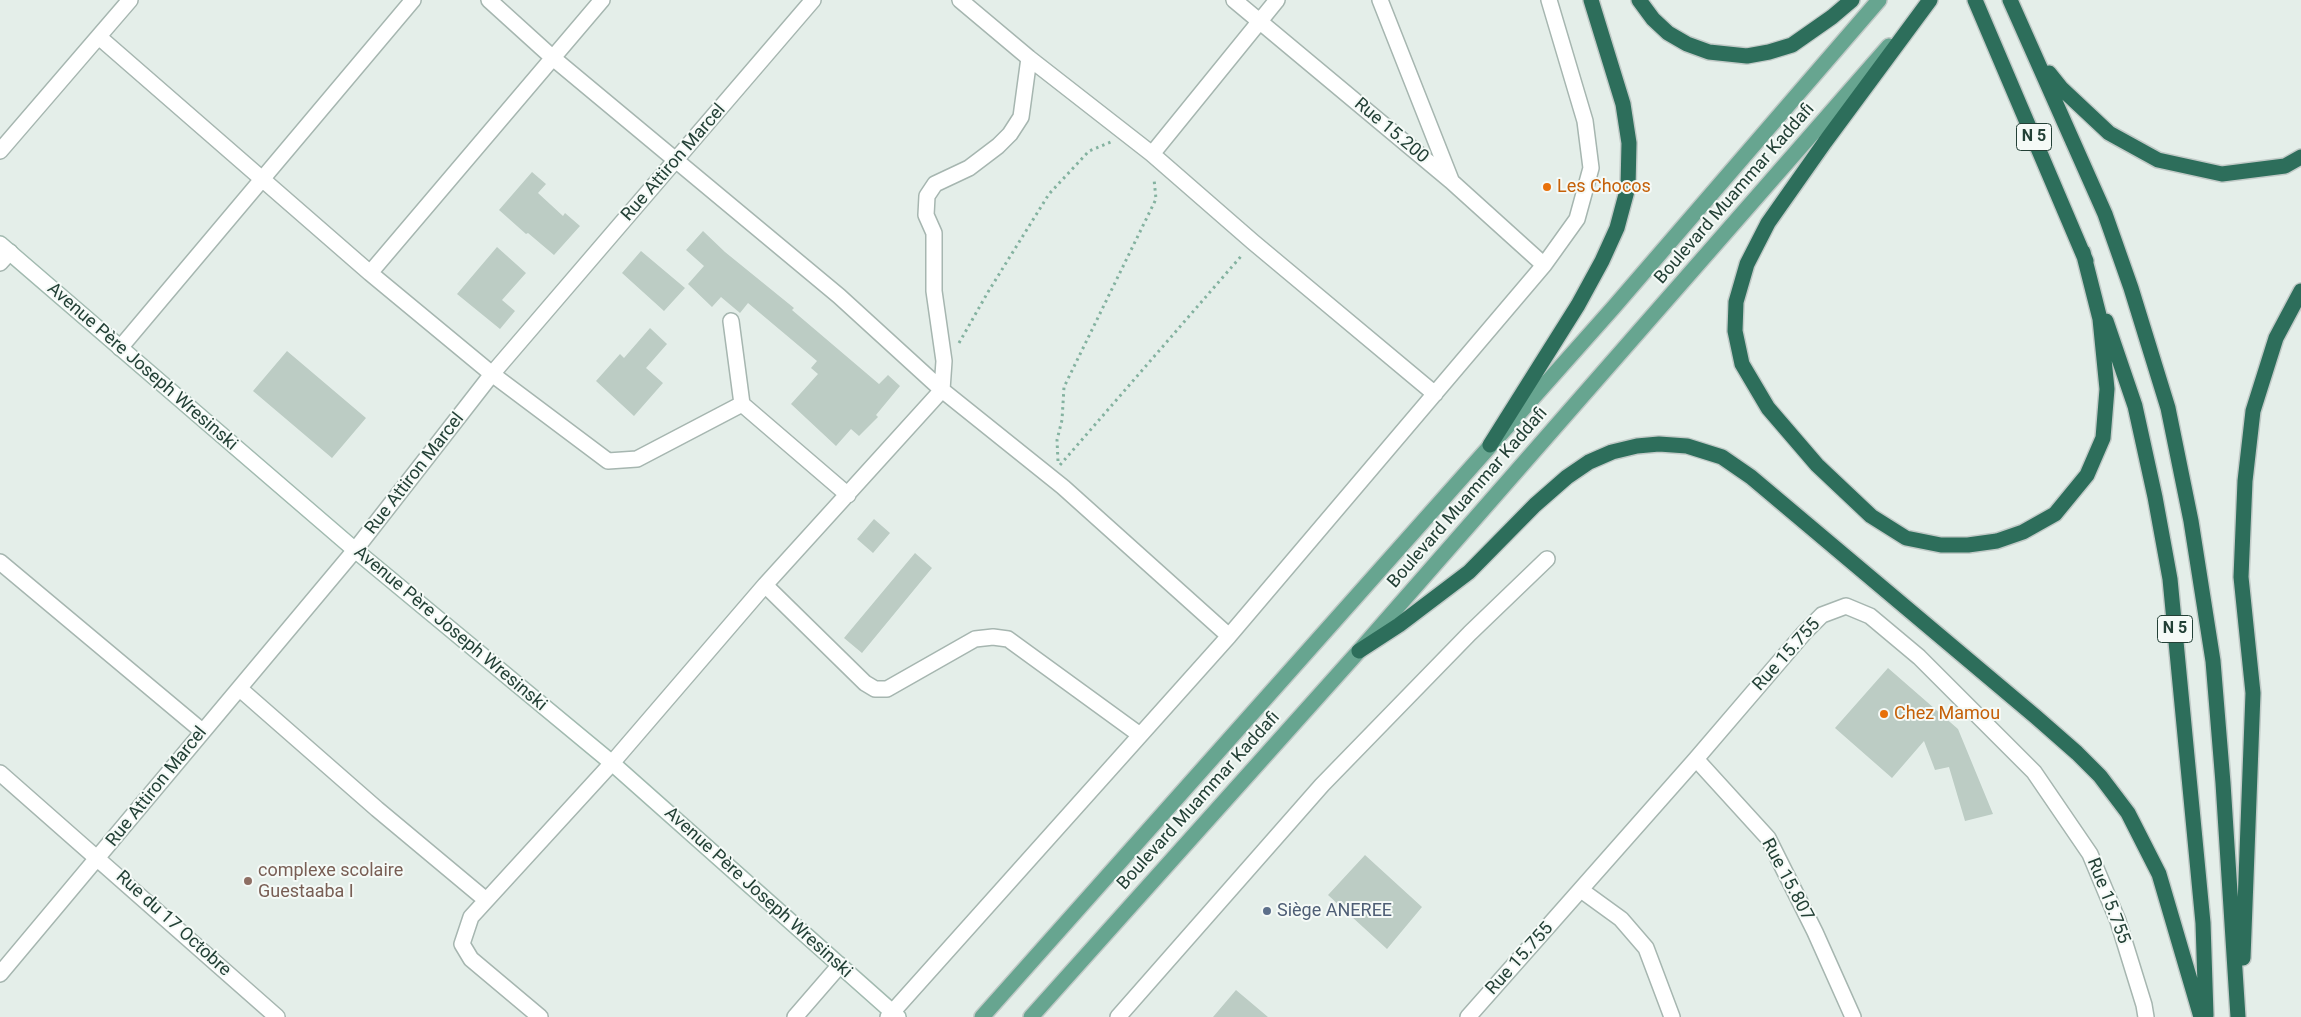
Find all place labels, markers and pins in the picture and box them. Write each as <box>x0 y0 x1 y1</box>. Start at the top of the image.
place label: Les Chocos <box>1557 176 1651 198</box>
marker: Les Chocos <box>1541 181 1553 193</box>
place label: Chez Mamou <box>1894 703 2000 725</box>
marker: Chez Mamou <box>1878 708 1890 720</box>
place label: complexe scolaire Guestaaba I <box>258 860 403 902</box>
marker: complexe scolaire Guestaaba I <box>242 875 254 887</box>
place label: Siège ANEREE <box>1277 900 1392 922</box>
marker: Siège ANEREE <box>1261 905 1273 917</box>

